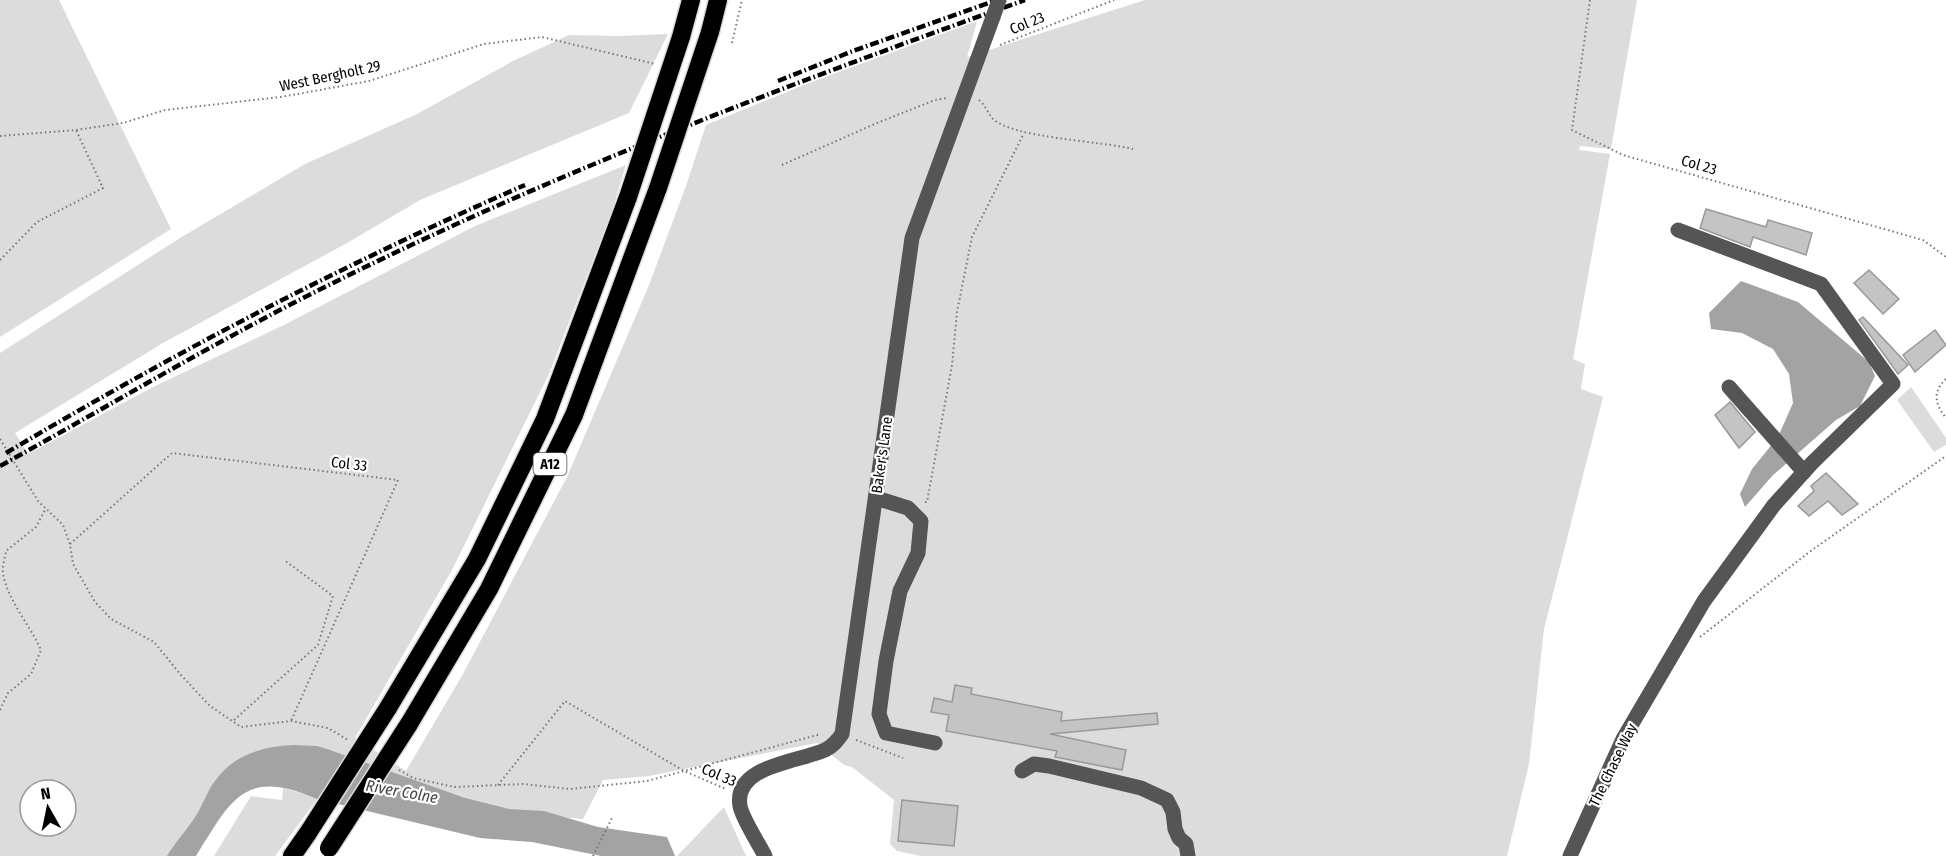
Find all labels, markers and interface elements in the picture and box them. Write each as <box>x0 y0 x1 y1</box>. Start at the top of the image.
street label: Col 23 <box>1007 8 1047 38</box>
street label: West Bergholt 29 <box>278 56 382 96</box>
street label: Col 23 <box>1679 151 1719 179</box>
street label: Baker's Lane <box>868 416 896 494</box>
street label: Col 33 <box>330 453 368 475</box>
road number: A12 <box>534 453 566 475</box>
street label: The Chase Way <box>1585 720 1641 810</box>
street label: Col 33 <box>699 760 739 790</box>
water label: River Colne <box>364 776 440 807</box>
north arrow <box>18 778 78 838</box>
text: N <box>40 784 52 804</box>

